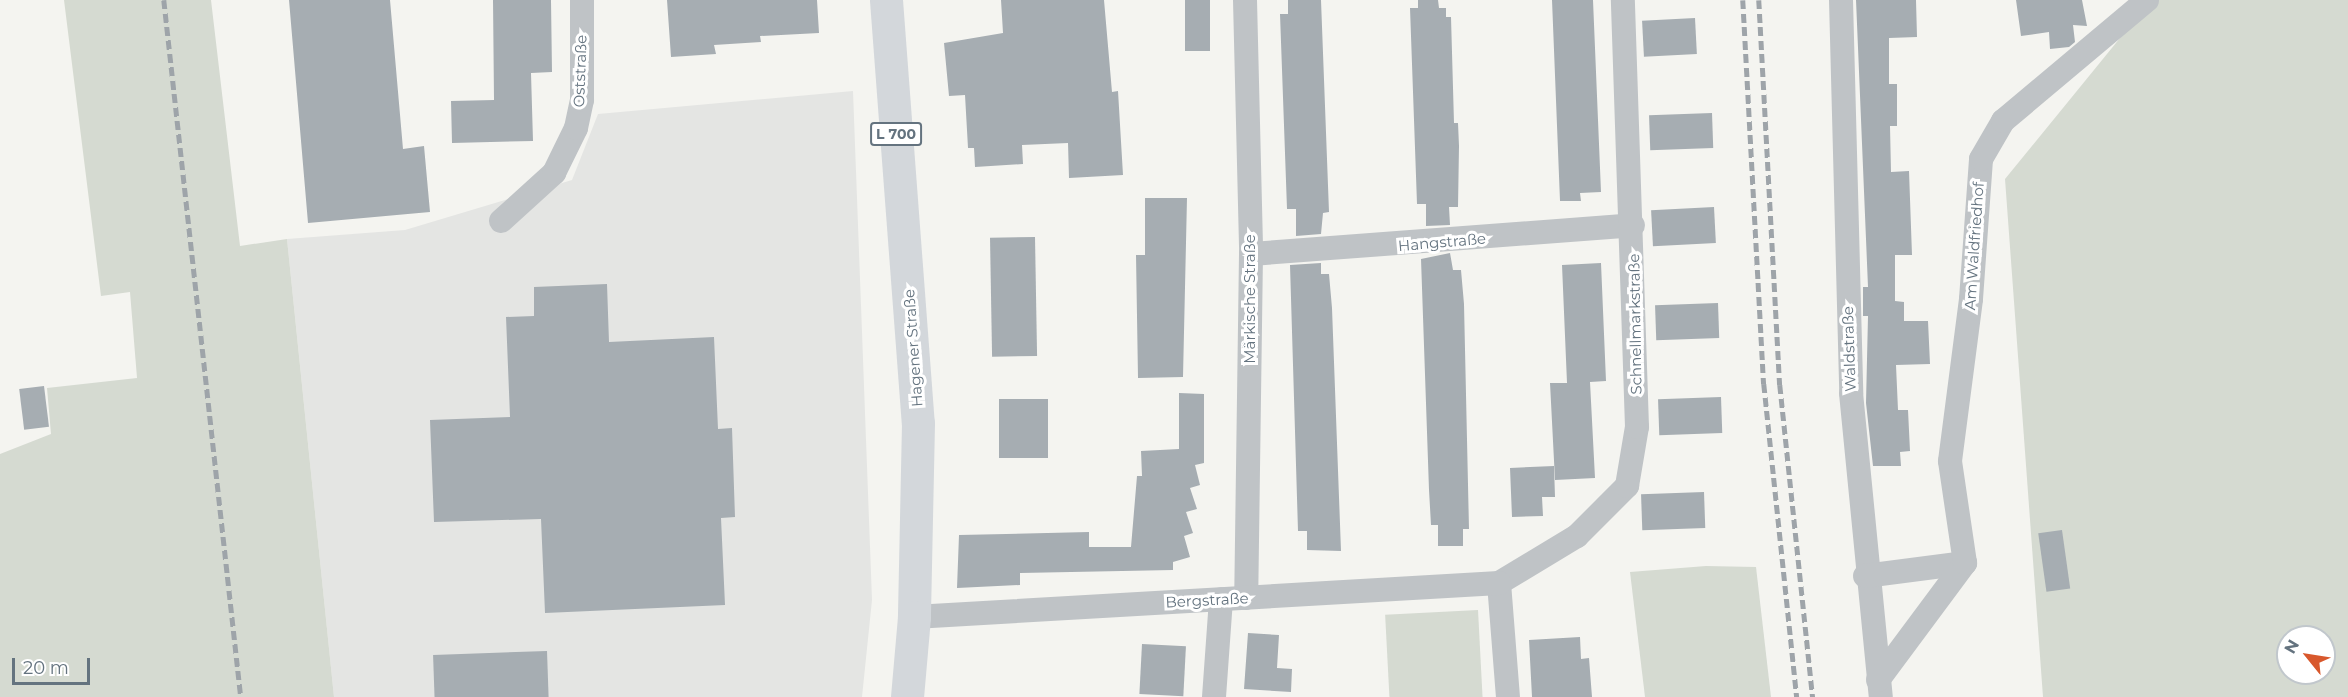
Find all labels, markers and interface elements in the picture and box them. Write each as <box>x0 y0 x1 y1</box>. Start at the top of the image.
street label: Oststraße <box>570 34 590 108</box>
road number: L 700 <box>869 123 923 145</box>
street label: Am Waldfriedhof <box>1961 181 1987 311</box>
street label: Hangstraße <box>1397 229 1487 255</box>
street label: Märkische Straße <box>1241 234 1259 364</box>
street label: Schnellmarkstraße <box>1625 253 1645 395</box>
street label: Hagener Straße <box>900 288 926 408</box>
street label: Waldstraße <box>1839 306 1859 392</box>
street label: Bergstraße <box>1165 589 1249 611</box>
north arrow <box>2276 625 2336 685</box>
text: N <box>2280 636 2303 657</box>
scale bar <box>15 646 93 684</box>
text: 20 m <box>23 657 69 679</box>

